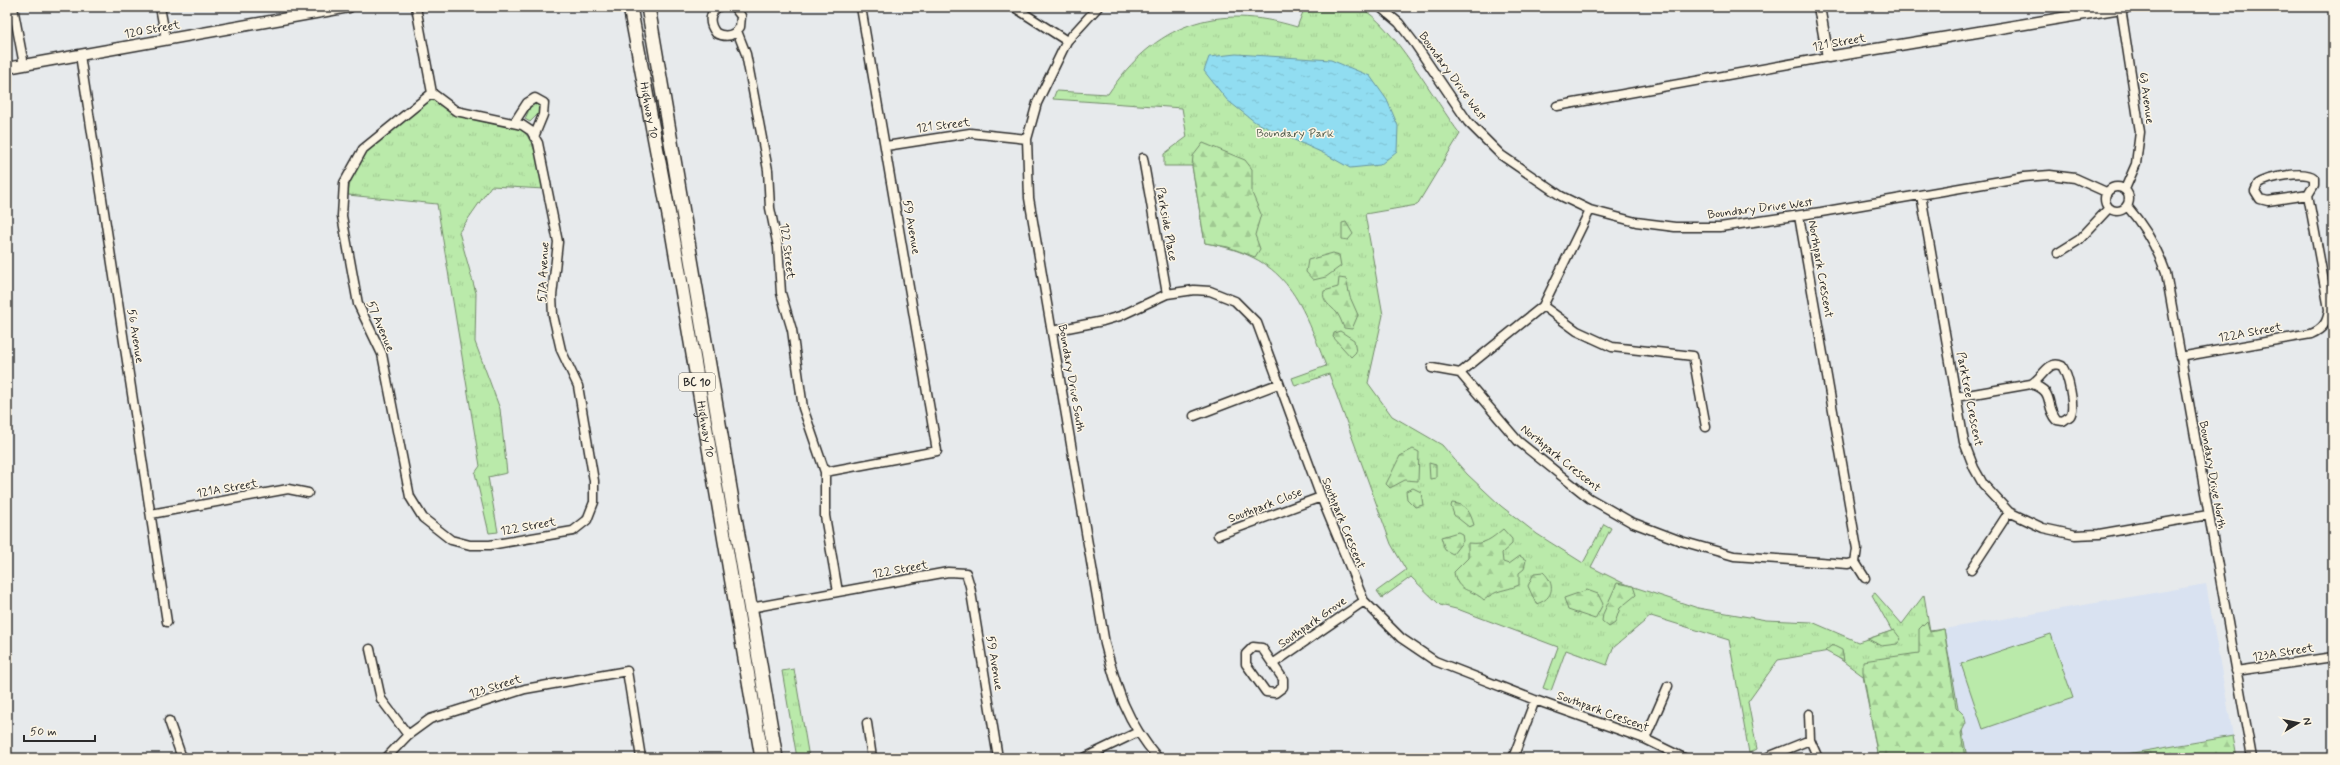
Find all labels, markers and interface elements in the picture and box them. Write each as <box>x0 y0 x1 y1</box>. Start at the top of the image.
street label: 120 Street <box>123 17 181 43</box>
street label: Boundary Drive West <box>1415 29 1490 125</box>
street label: 121 Street <box>1811 30 1867 56</box>
street label: 63 Avenue <box>2134 71 2158 125</box>
street label: Highway 10 <box>635 81 661 140</box>
street label: 121 Street <box>915 115 971 137</box>
park label: Boundary Park <box>1256 126 1334 142</box>
street label: Parkside Place <box>1152 186 1180 263</box>
street label: Boundary Drive West <box>1707 195 1814 223</box>
street label: 59 Avenue <box>898 199 924 256</box>
street label: Northpark Crescent <box>1804 219 1837 320</box>
street label: 122 Street <box>776 222 798 280</box>
street label: 57A Avenue <box>534 241 554 303</box>
street label: 57 Avenue <box>362 298 398 354</box>
street label: 56 Avenue <box>123 308 147 364</box>
street label: 122A Street <box>2217 320 2283 346</box>
street label: Boundary Drive South <box>1054 323 1088 433</box>
street label: Parktree Crescent <box>1952 351 1986 448</box>
road number: BC 10 <box>679 373 715 391</box>
street label: Highway 10 <box>692 400 718 459</box>
street label: Boundary Drive North <box>2195 420 2229 531</box>
street label: Northpark Crescent <box>1517 421 1604 496</box>
street label: Southpark Crescent <box>1317 475 1369 572</box>
street label: 121A Street <box>195 476 259 502</box>
street label: Southpark Close <box>1226 484 1305 527</box>
street label: 122 Street <box>499 514 557 540</box>
street label: 122 Street <box>871 557 929 583</box>
street label: Southpark Grove <box>1275 593 1350 652</box>
street label: 59 Avenue <box>982 635 1006 692</box>
street label: 123A Street <box>2251 640 2315 666</box>
street label: 123 Street <box>467 671 524 703</box>
street label: Southpark Crescent <box>1554 688 1651 736</box>
north arrow <box>2278 703 2318 743</box>
scale bar <box>24 717 95 743</box>
text: N <box>2299 717 2314 726</box>
text: 50 m <box>30 724 57 740</box>

